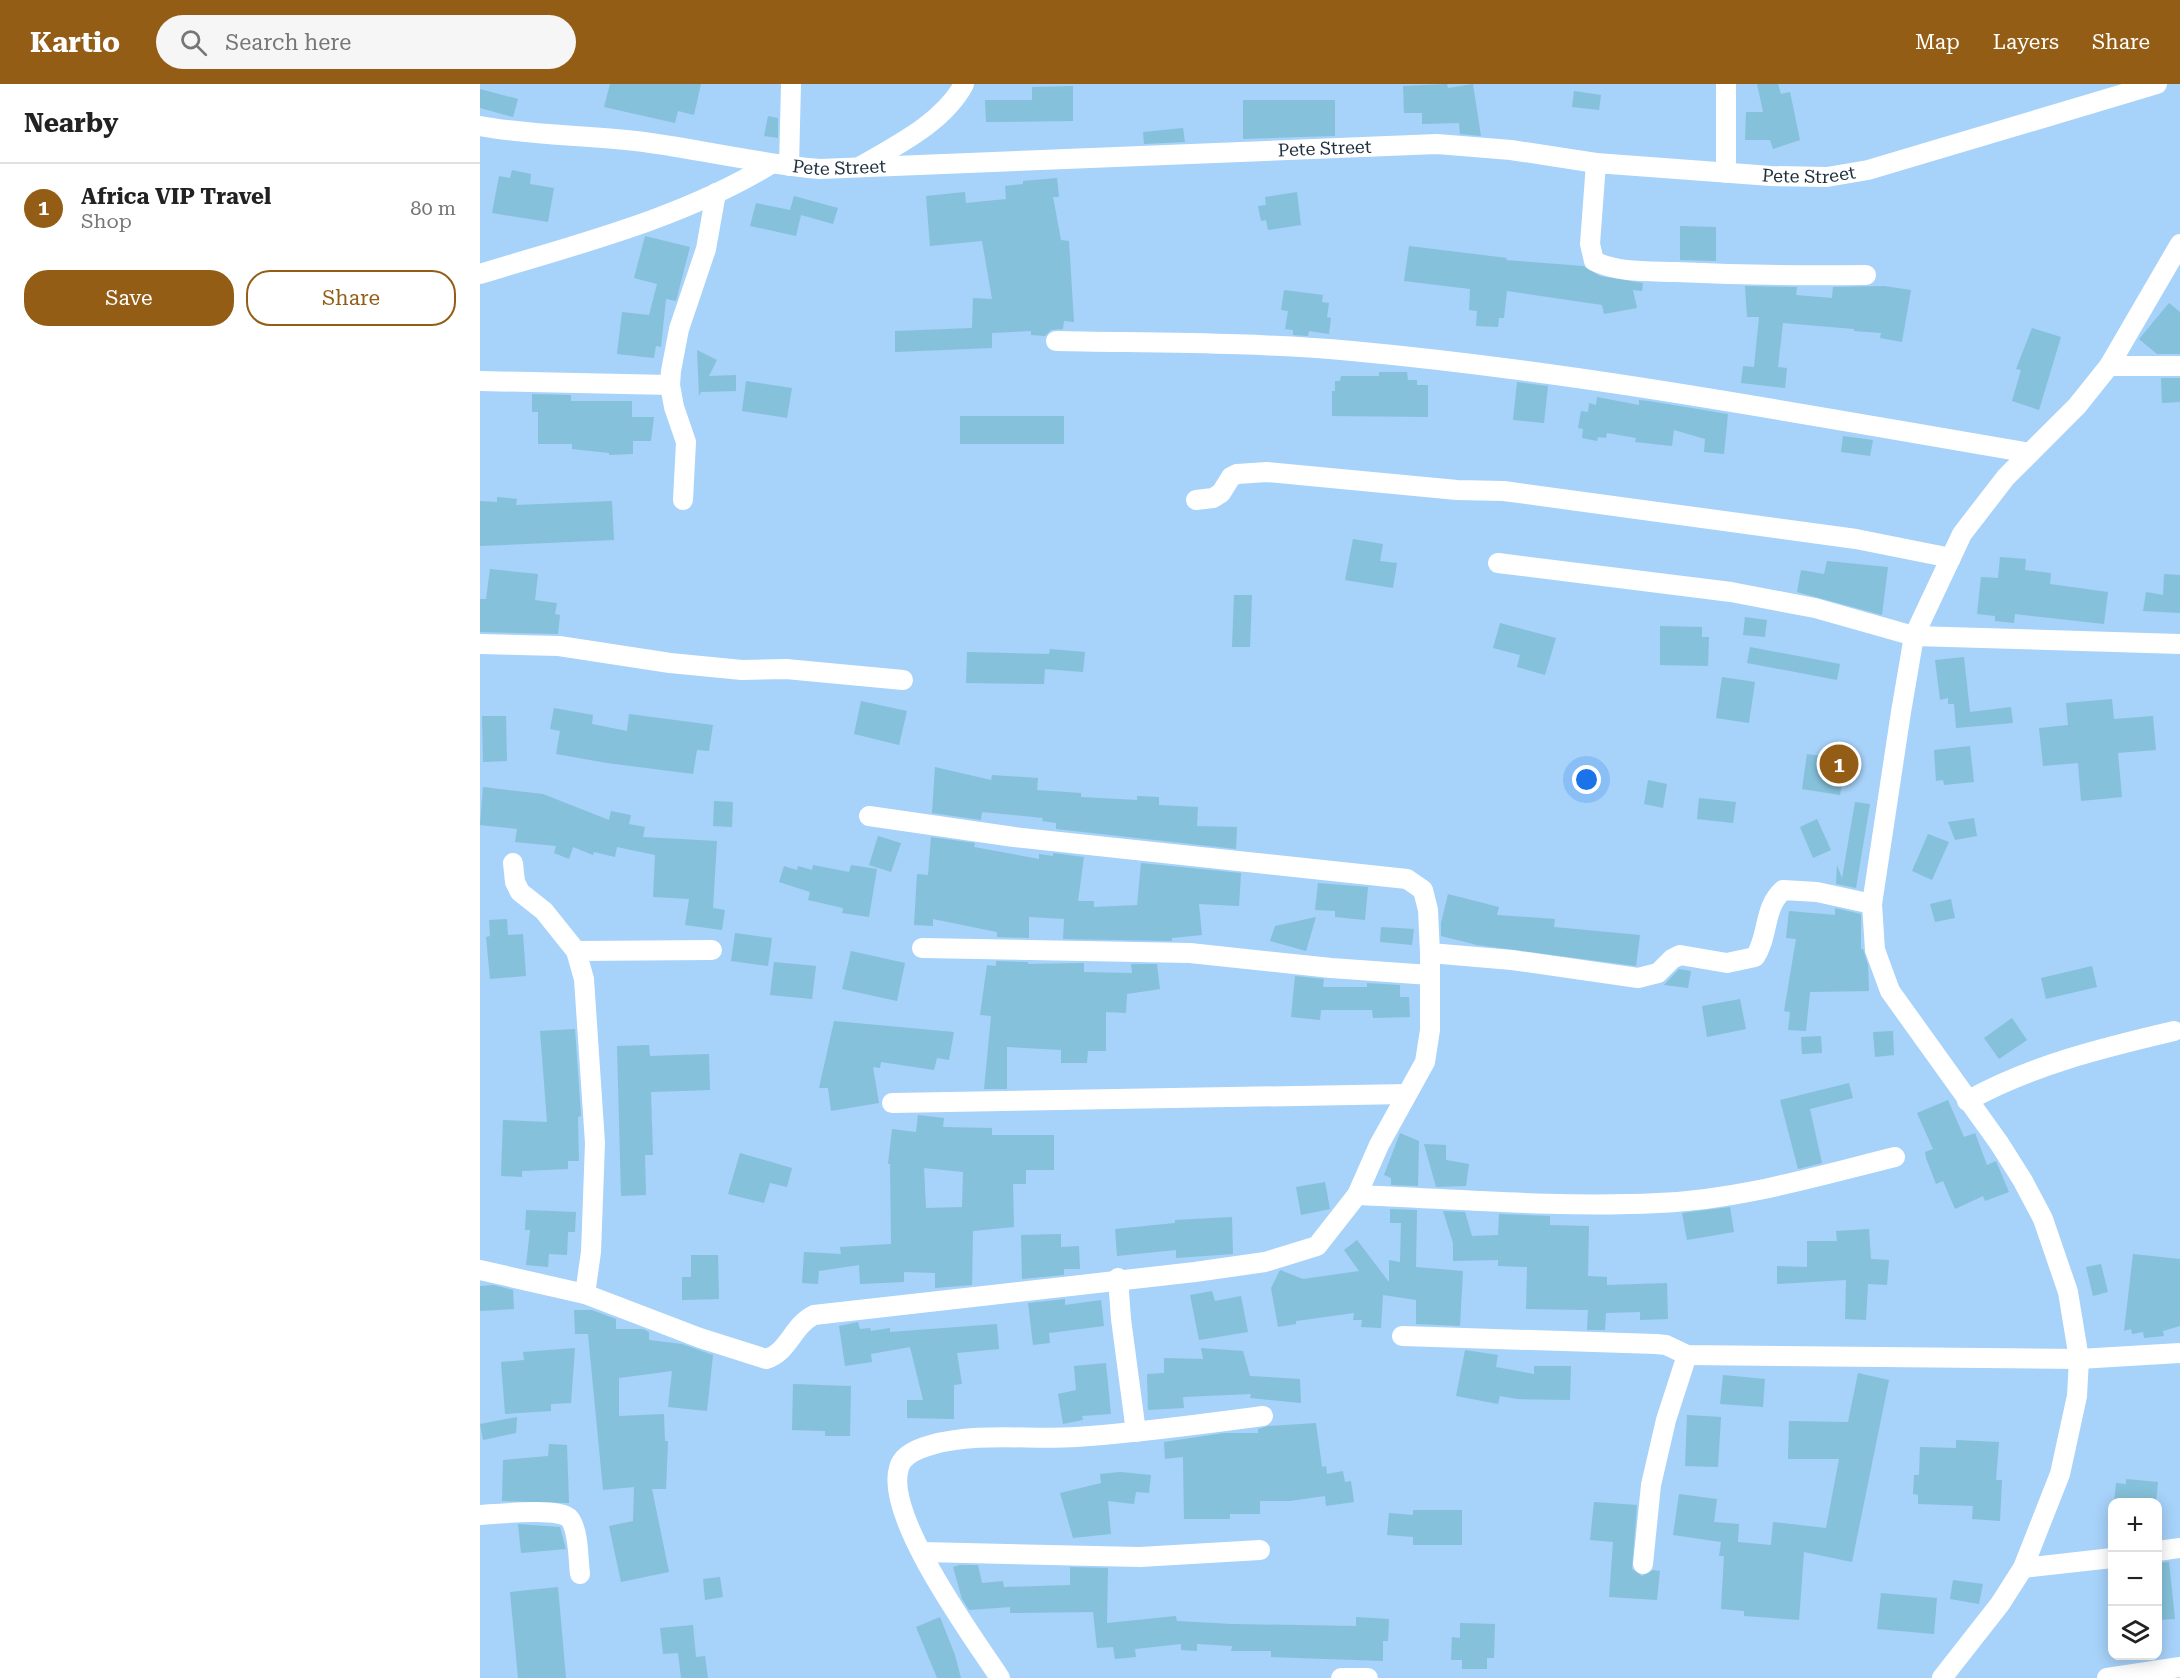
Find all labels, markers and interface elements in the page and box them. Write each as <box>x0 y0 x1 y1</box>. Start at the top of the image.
search box <box>156 15 576 69</box>
text: Kartio <box>30 26 120 59</box>
icon: search <box>177 26 210 59</box>
text: Search here <box>225 30 351 55</box>
text: Map <box>1915 30 1960 54</box>
text: Layers <box>1993 30 2059 54</box>
text: Share <box>2092 30 2150 54</box>
text: Nearby <box>24 108 118 138</box>
street label: Pete Street <box>1277 136 1372 160</box>
street label: Pete Street <box>791 155 887 179</box>
street label: Pete Street <box>1761 161 1857 187</box>
text: Africa VIP Travel <box>81 184 271 209</box>
text: 1 <box>38 196 49 220</box>
text: 80 m <box>410 196 456 220</box>
text: Shop <box>81 209 132 233</box>
button: Save <box>24 270 234 326</box>
button: Share <box>246 270 456 326</box>
pin: 1 <box>1820 742 1858 786</box>
your location <box>1572 765 1601 794</box>
map controls <box>2108 1498 2162 1660</box>
button: + <box>2108 1498 2162 1552</box>
button: − <box>2108 1552 2162 1606</box>
button: layers <box>2108 1606 2162 1660</box>

